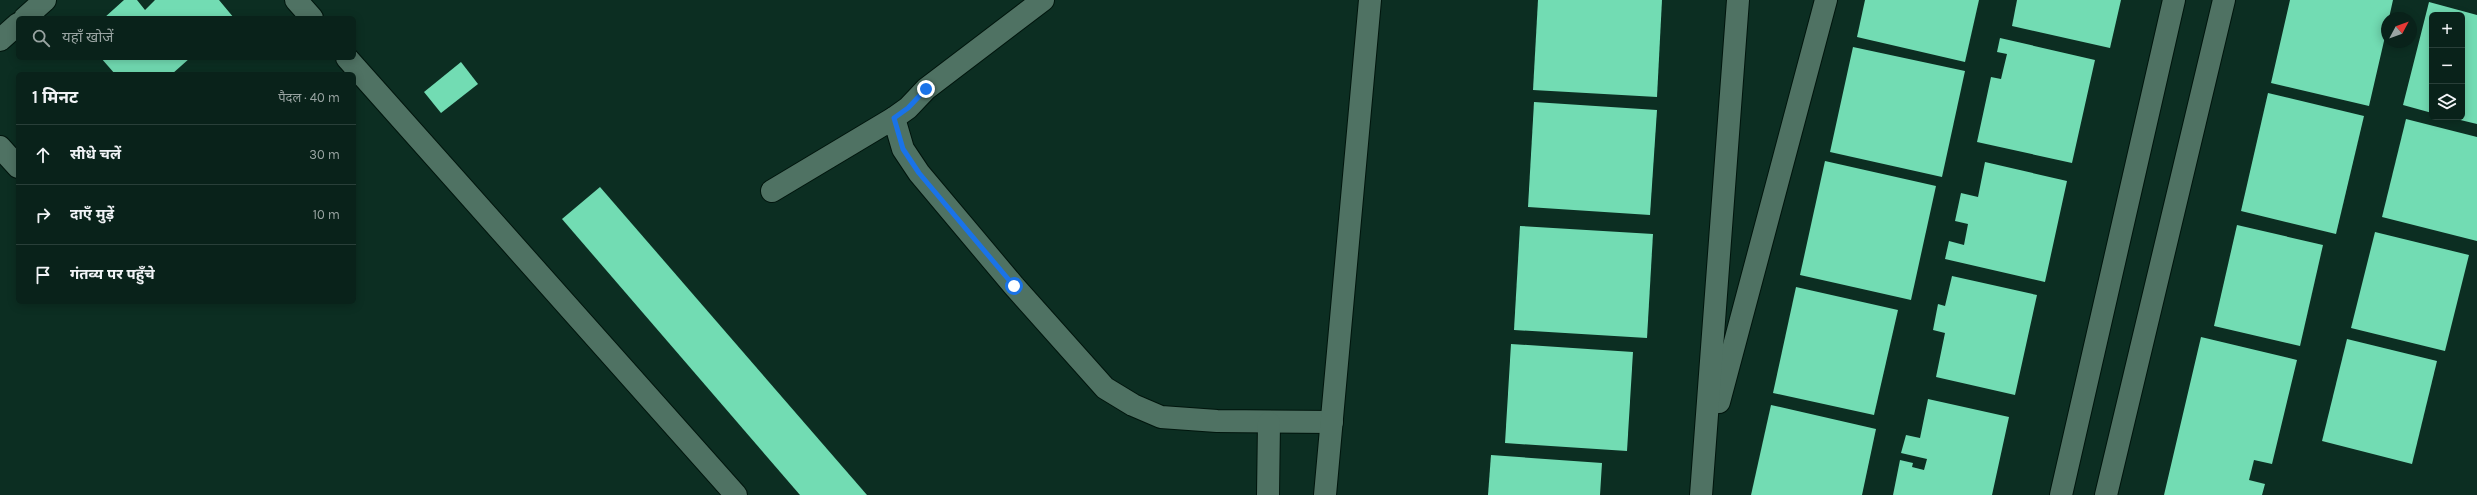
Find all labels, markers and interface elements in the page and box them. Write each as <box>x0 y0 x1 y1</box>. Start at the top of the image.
north arrow <box>2381 12 2417 48</box>
map controls <box>2429 12 2465 120</box>
button: + <box>2429 12 2465 48</box>
search box <box>16 16 356 60</box>
icon: search <box>30 27 52 49</box>
text: यहाँ खोजें <box>62 28 113 46</box>
button: − <box>2429 48 2465 84</box>
route end <box>917 80 935 98</box>
button: layers <box>2429 84 2465 120</box>
text: 1 मिनट <box>32 87 78 107</box>
text: पैदल · 40 m <box>278 90 340 105</box>
icon: ahead <box>32 144 54 166</box>
text: सीधे चलें <box>70 145 121 163</box>
text: 30 m <box>309 147 340 162</box>
icon: right <box>32 204 54 226</box>
text: दाएँ मुड़ें <box>70 205 114 223</box>
text: 10 m <box>313 207 340 222</box>
icon: arrive <box>32 264 54 286</box>
text: गंतव्य पर पहुँचे <box>70 265 155 283</box>
route start <box>1005 277 1023 295</box>

